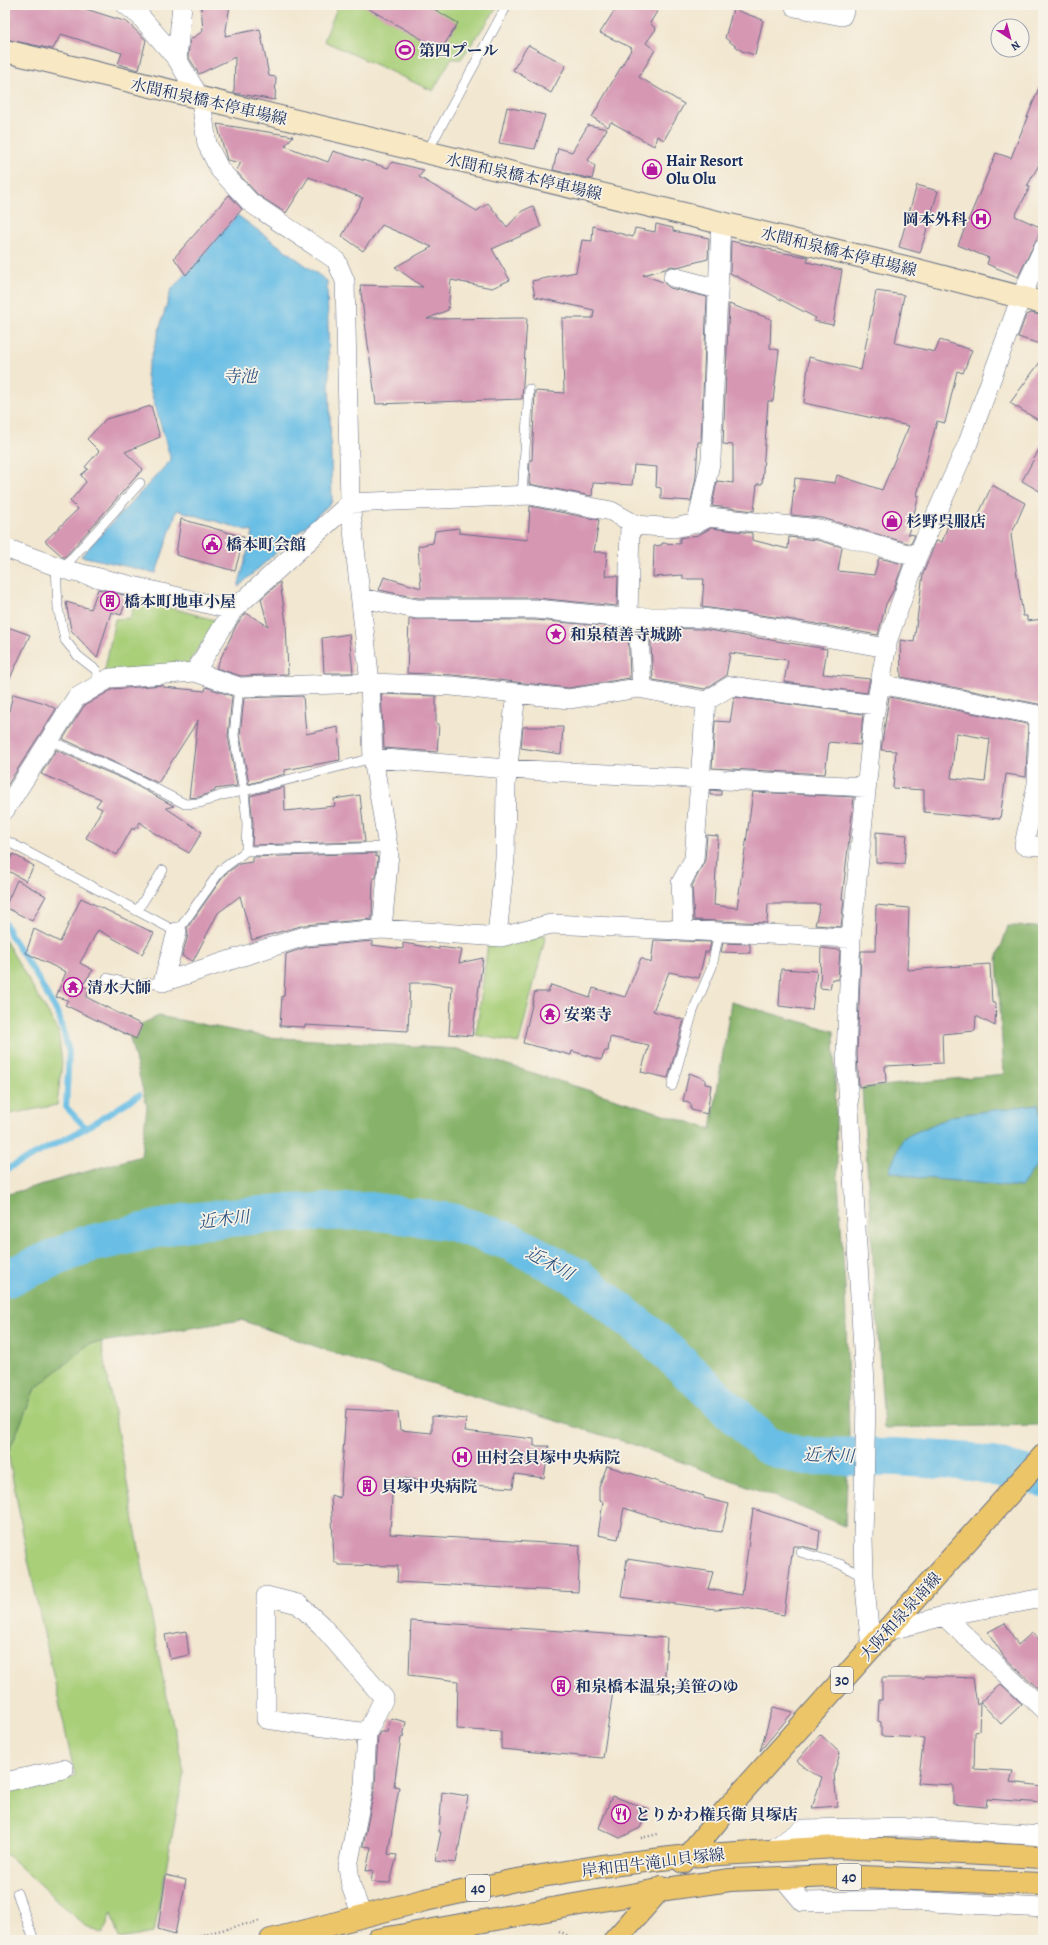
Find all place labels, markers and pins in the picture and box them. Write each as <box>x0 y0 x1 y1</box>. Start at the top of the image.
sports icon: 第四プール <box>394 39 416 61</box>
place label: 第四プール <box>419 40 498 62</box>
place label: Hair Resort Olu Olu <box>666 150 744 190</box>
shop icon: Hair Resort Olu Olu <box>641 158 663 180</box>
hospital icon: 岡本外科 <box>970 208 992 230</box>
place label: 岡本外科 <box>903 209 968 231</box>
shop icon: 杉野呉服店 <box>881 510 903 532</box>
place label: 杉野呉服店 <box>906 511 986 533</box>
public building icon: 橋本町会館 <box>201 533 223 555</box>
place label: 橋本町会館 <box>226 534 306 556</box>
building icon: 橋本町地車小屋 <box>99 590 121 612</box>
place label: 橋本町地車小屋 <box>124 591 236 613</box>
place icon: 和泉積善寺城跡 <box>545 623 567 645</box>
place label: 和泉積善寺城跡 <box>570 624 682 646</box>
temple icon: 清水大師 <box>62 976 84 998</box>
place label: 清水大師 <box>87 977 151 999</box>
temple icon: 安楽寺 <box>539 1003 561 1025</box>
place label: 安楽寺 <box>564 1004 612 1026</box>
hospital icon: 田村会貝塚中央病院 <box>451 1446 473 1468</box>
place label: 田村会貝塚中央病院 <box>476 1447 620 1469</box>
building icon: 貝塚中央病院 <box>356 1475 378 1497</box>
place label: 貝塚中央病院 <box>381 1476 477 1498</box>
building icon: 和泉橋本温泉;美笹のゆ <box>550 1675 572 1697</box>
place label: 和泉橋本温泉;美笹のゆ <box>575 1676 739 1698</box>
restaurant icon: とりかわ権兵衛 貝塚店 <box>610 1803 632 1825</box>
place label: とりかわ権兵衛 貝塚店 <box>635 1804 798 1826</box>

